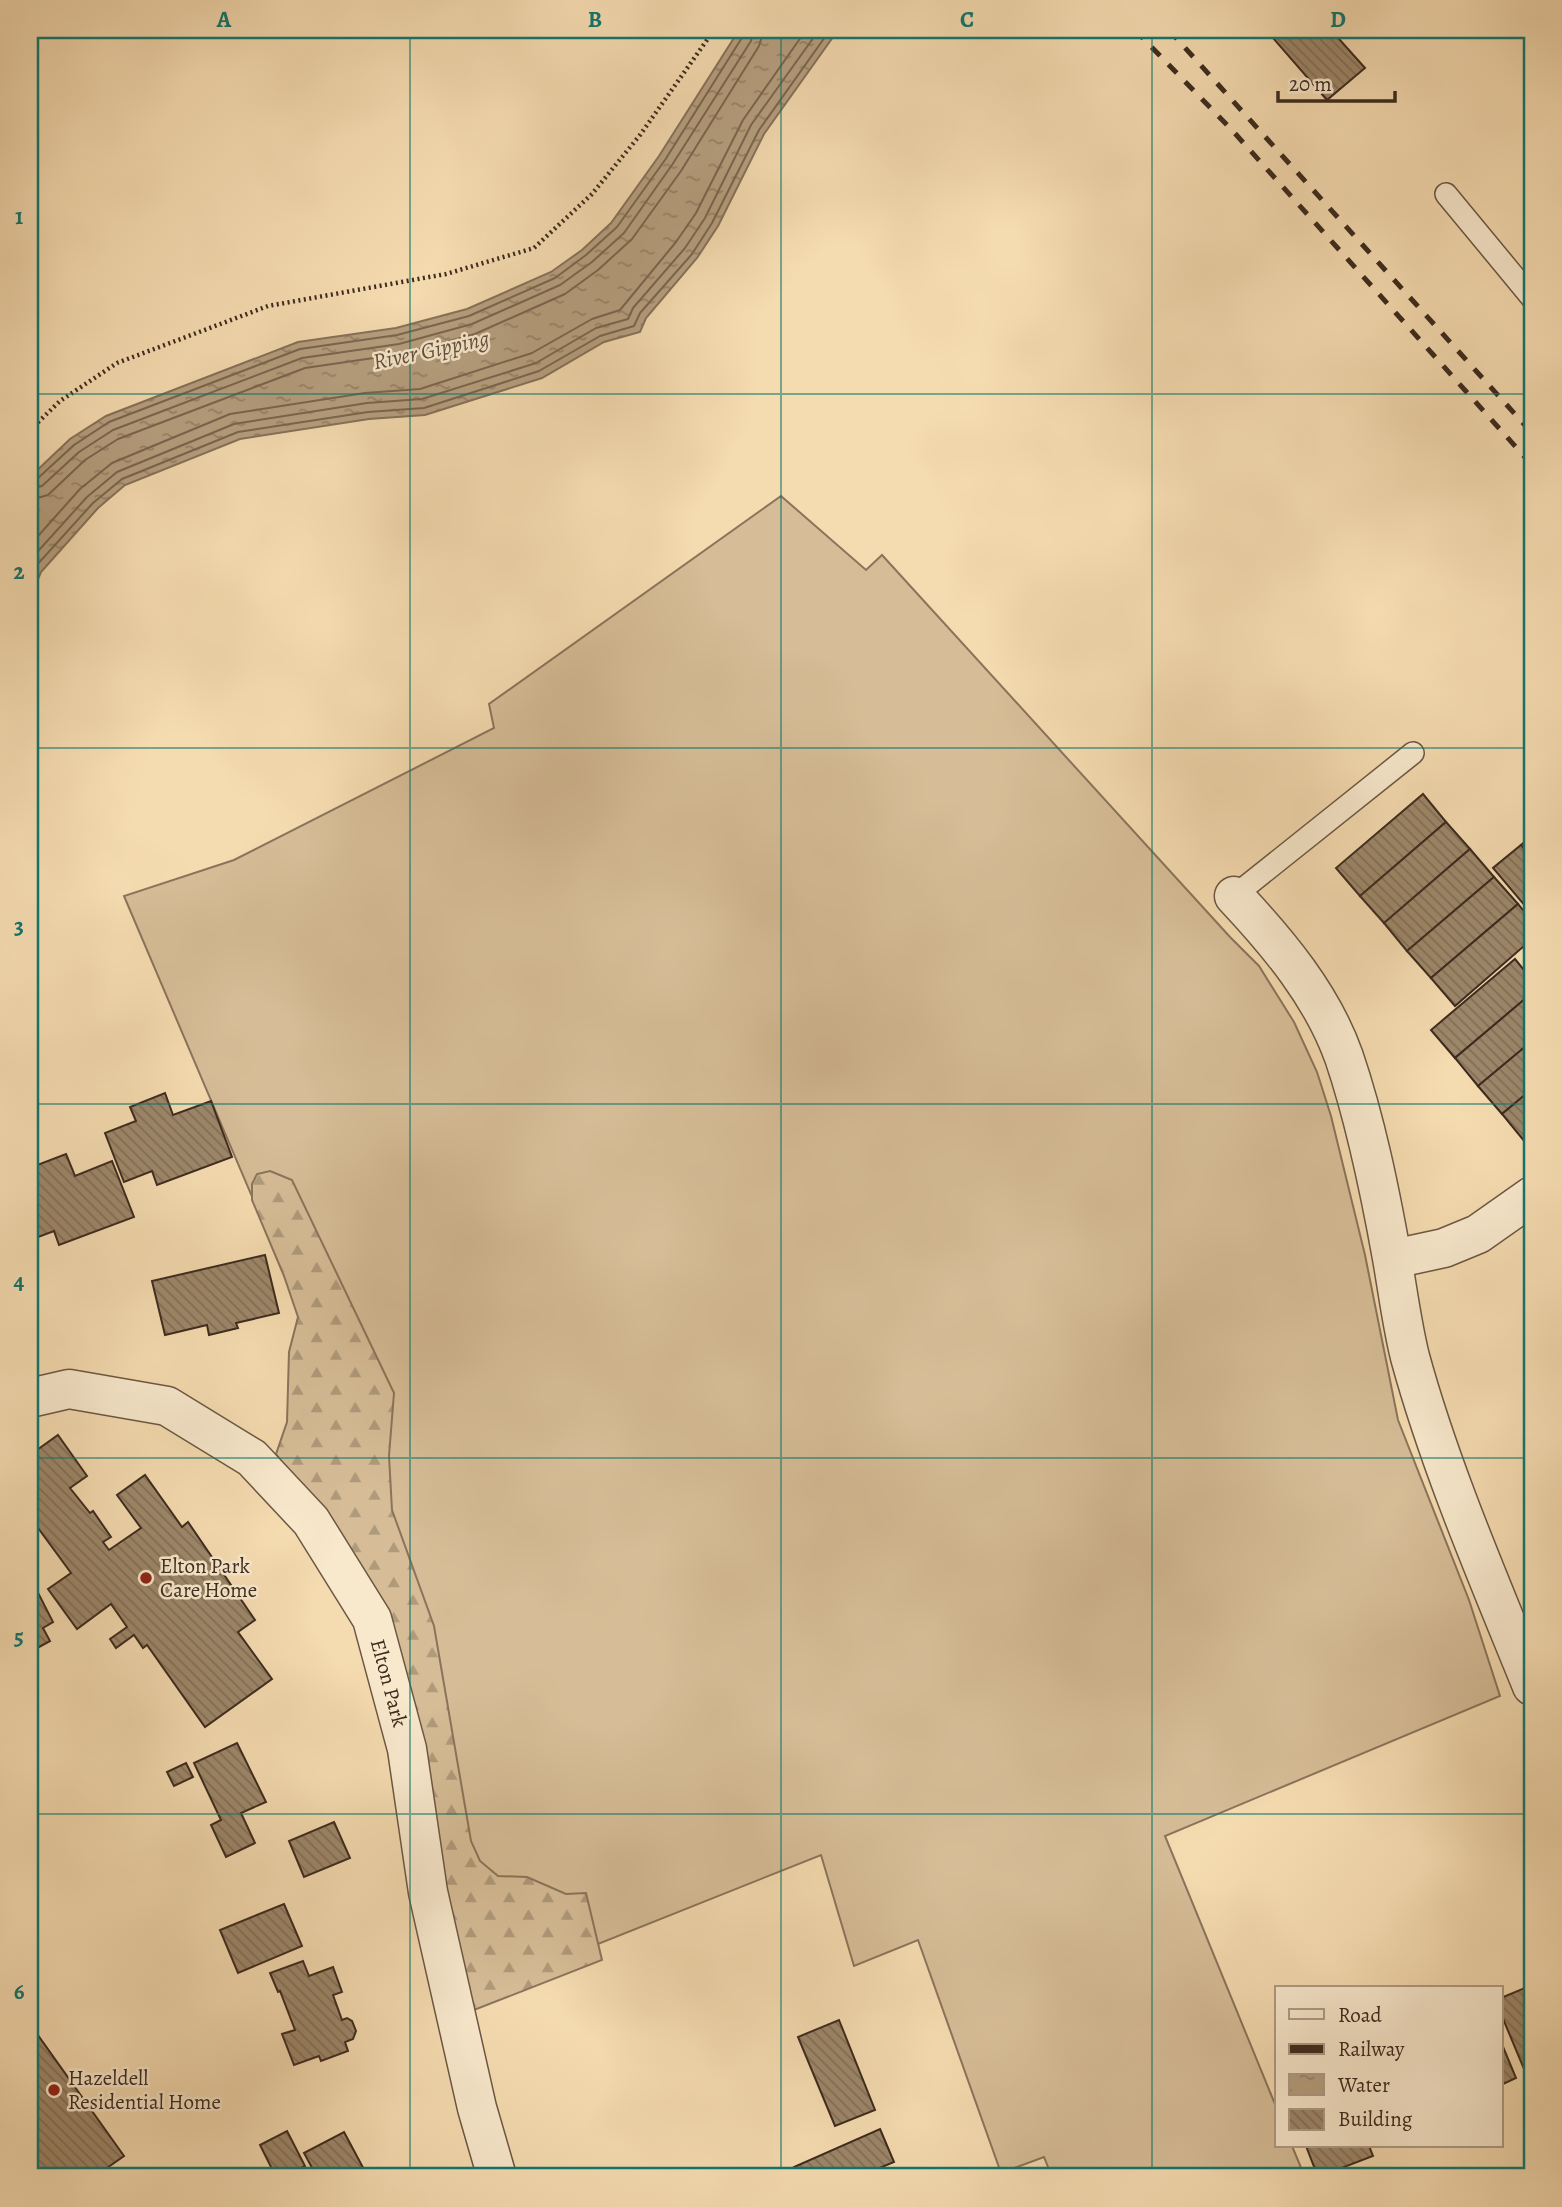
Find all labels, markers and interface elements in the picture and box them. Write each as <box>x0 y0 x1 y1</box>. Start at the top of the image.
text: A <box>216 4 232 35</box>
text: B <box>588 4 602 35</box>
text: C <box>960 4 974 35</box>
text: D <box>1330 4 1346 35</box>
scale bar <box>1278 60 1396 104</box>
text: 20 m <box>1289 70 1332 98</box>
text: 1 <box>15 201 23 232</box>
water label: River Gipping <box>370 323 492 377</box>
text: 2 <box>13 556 25 587</box>
text: 3 <box>14 911 24 942</box>
text: 4 <box>14 1266 25 1297</box>
place label: Elton Park Care Home <box>160 1552 257 1604</box>
marker: Elton Park Care Home <box>138 1570 154 1586</box>
text: 5 <box>14 1621 24 1652</box>
street label: Elton Park <box>364 1636 414 1731</box>
text: 6 <box>14 1976 25 2007</box>
legend <box>1275 1986 1502 2148</box>
text: Road <box>1338 2001 1382 2029</box>
text: Railway <box>1338 2035 1405 2063</box>
place label: Hazeldell Residential Home <box>68 2064 221 2116</box>
text: Water <box>1337 2071 1390 2099</box>
marker: Hazeldell Residential Home <box>46 2082 62 2098</box>
text: Building <box>1338 2105 1413 2133</box>

